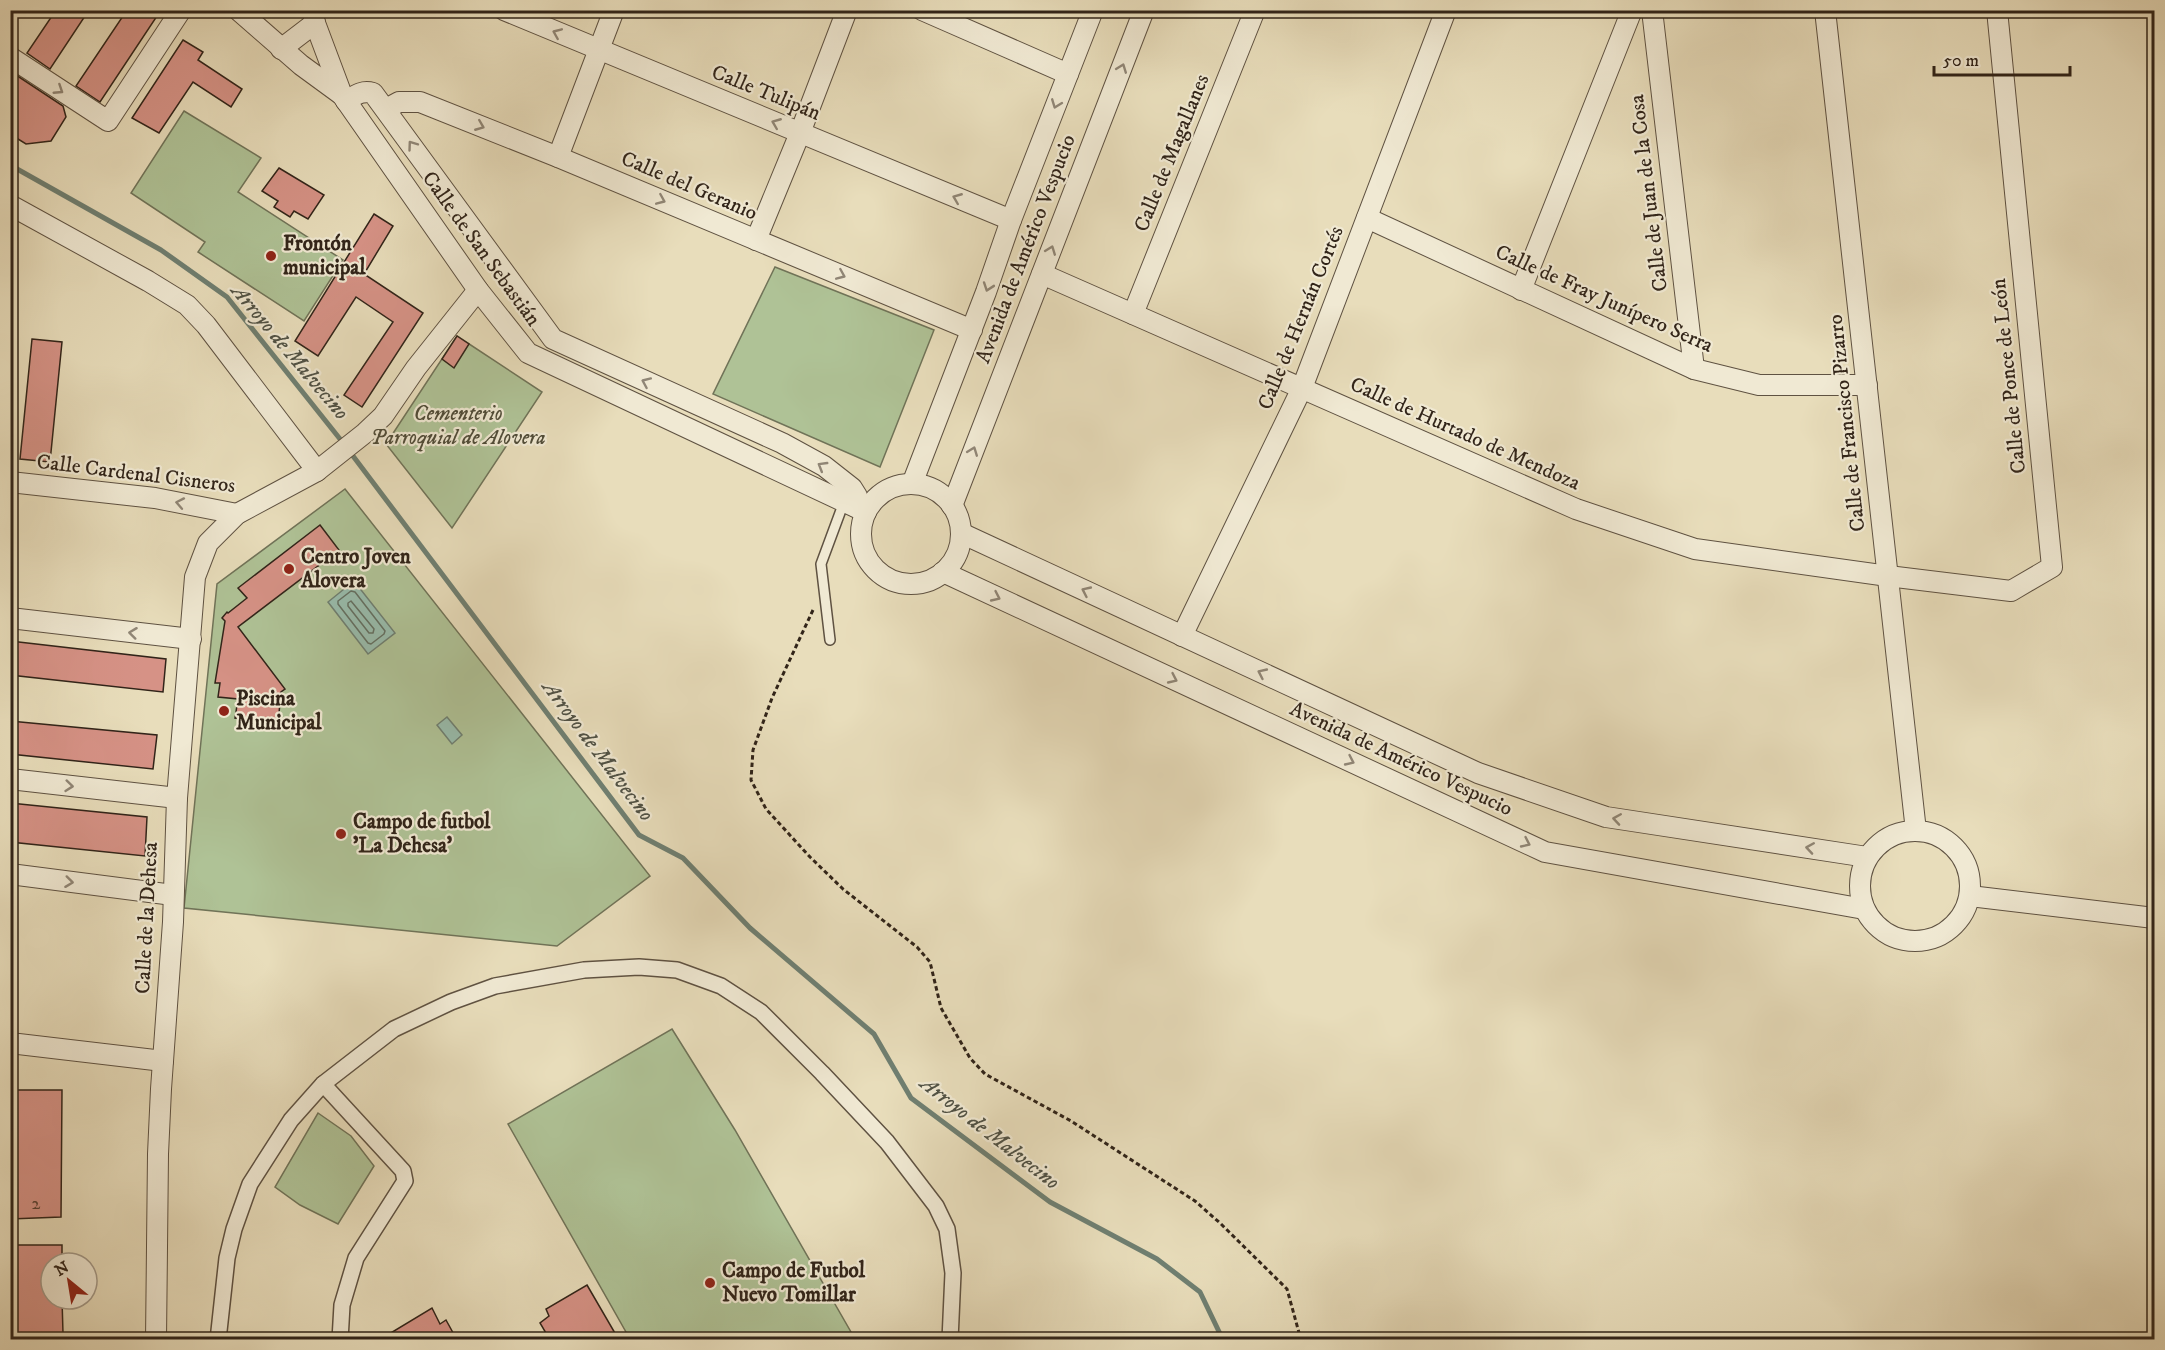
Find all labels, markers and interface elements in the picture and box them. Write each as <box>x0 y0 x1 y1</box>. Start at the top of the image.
one-way arrow <box>553 28 564 40</box>
scale bar <box>1934 39 2070 77</box>
text: 50 m <box>1943 50 1979 72</box>
street label: Calle Tulipán <box>708 59 824 127</box>
one-way arrow <box>1114 63 1127 74</box>
street label: Calle de Magallanes <box>1129 70 1215 236</box>
one-way arrow <box>53 83 63 95</box>
street label: Calle de Juan de la Cosa <box>1624 93 1674 293</box>
one-way arrow <box>1051 98 1063 109</box>
one-way arrow <box>772 118 783 130</box>
one-way arrow <box>475 119 485 132</box>
street label: Avenida de Américo Vespucio <box>970 131 1082 367</box>
one-way arrow <box>409 141 420 152</box>
street label: Calle del Geranio <box>617 146 761 226</box>
street label: Calle de San Sebastián <box>416 166 546 332</box>
one-way arrow <box>655 193 666 205</box>
one-way arrow <box>952 193 963 205</box>
street label: Calle de Hernán Cortés <box>1252 222 1350 414</box>
place label: Frontón municipal <box>283 231 366 281</box>
street label: Calle de Fray Junípero Serra <box>1491 239 1717 359</box>
one-way arrow <box>1044 245 1056 256</box>
marker: Frontón municipal <box>264 249 278 263</box>
one-way arrow <box>835 268 846 280</box>
water label: Arroyo de Malvecino <box>223 276 355 425</box>
street label: Calle de Ponce de León <box>1986 277 2032 475</box>
one-way arrow <box>982 281 995 292</box>
street label: Calle de Francisco Pizarro <box>1823 313 1871 533</box>
street label: Calle de Hurtado de Mendoza <box>1346 371 1584 497</box>
one-way arrow <box>641 377 652 389</box>
park label: Cementerio Parroquial de Alovera <box>370 401 546 452</box>
one-way arrow <box>966 446 979 457</box>
street label: Calle Cardenal Cisneros <box>35 449 237 499</box>
one-way arrow <box>818 461 828 473</box>
one-way arrow <box>175 497 185 510</box>
place label: Centro Joven Alovera <box>300 544 412 594</box>
marker: Centro Joven Alovera <box>282 562 296 576</box>
one-way arrow <box>1081 587 1092 599</box>
one-way arrow <box>989 590 1000 602</box>
one-way arrow <box>128 627 137 639</box>
one-way arrow <box>1258 669 1269 681</box>
one-way arrow <box>1166 672 1177 684</box>
water label: Arroyo de Malvecino <box>535 673 660 827</box>
place label: Piscina Municipal <box>236 686 322 736</box>
street label: Avenida de Américo Vespucio <box>1285 696 1517 822</box>
marker: Piscina Municipal <box>217 704 231 718</box>
one-way arrow <box>1343 754 1354 766</box>
one-way arrow <box>64 779 73 791</box>
place label: Campo de futbol 'La Dehesa' <box>353 809 491 859</box>
one-way arrow <box>1612 814 1621 826</box>
marker: Campo de futbol 'La Dehesa' <box>334 827 348 841</box>
one-way arrow <box>1520 836 1531 848</box>
street label: Calle de la Dehesa <box>130 841 164 995</box>
one-way arrow <box>1805 843 1814 855</box>
one-way arrow <box>64 875 73 887</box>
water label: Arroyo de Malvecino <box>913 1068 1065 1196</box>
house number: 2 <box>32 1193 41 1215</box>
north arrow <box>39 1251 99 1311</box>
text: N <box>51 1257 73 1281</box>
place label: Campo de Futbol Nuevo Tomillar <box>722 1258 866 1308</box>
marker: Campo de Futbol Nuevo Tomillar <box>703 1276 717 1290</box>

